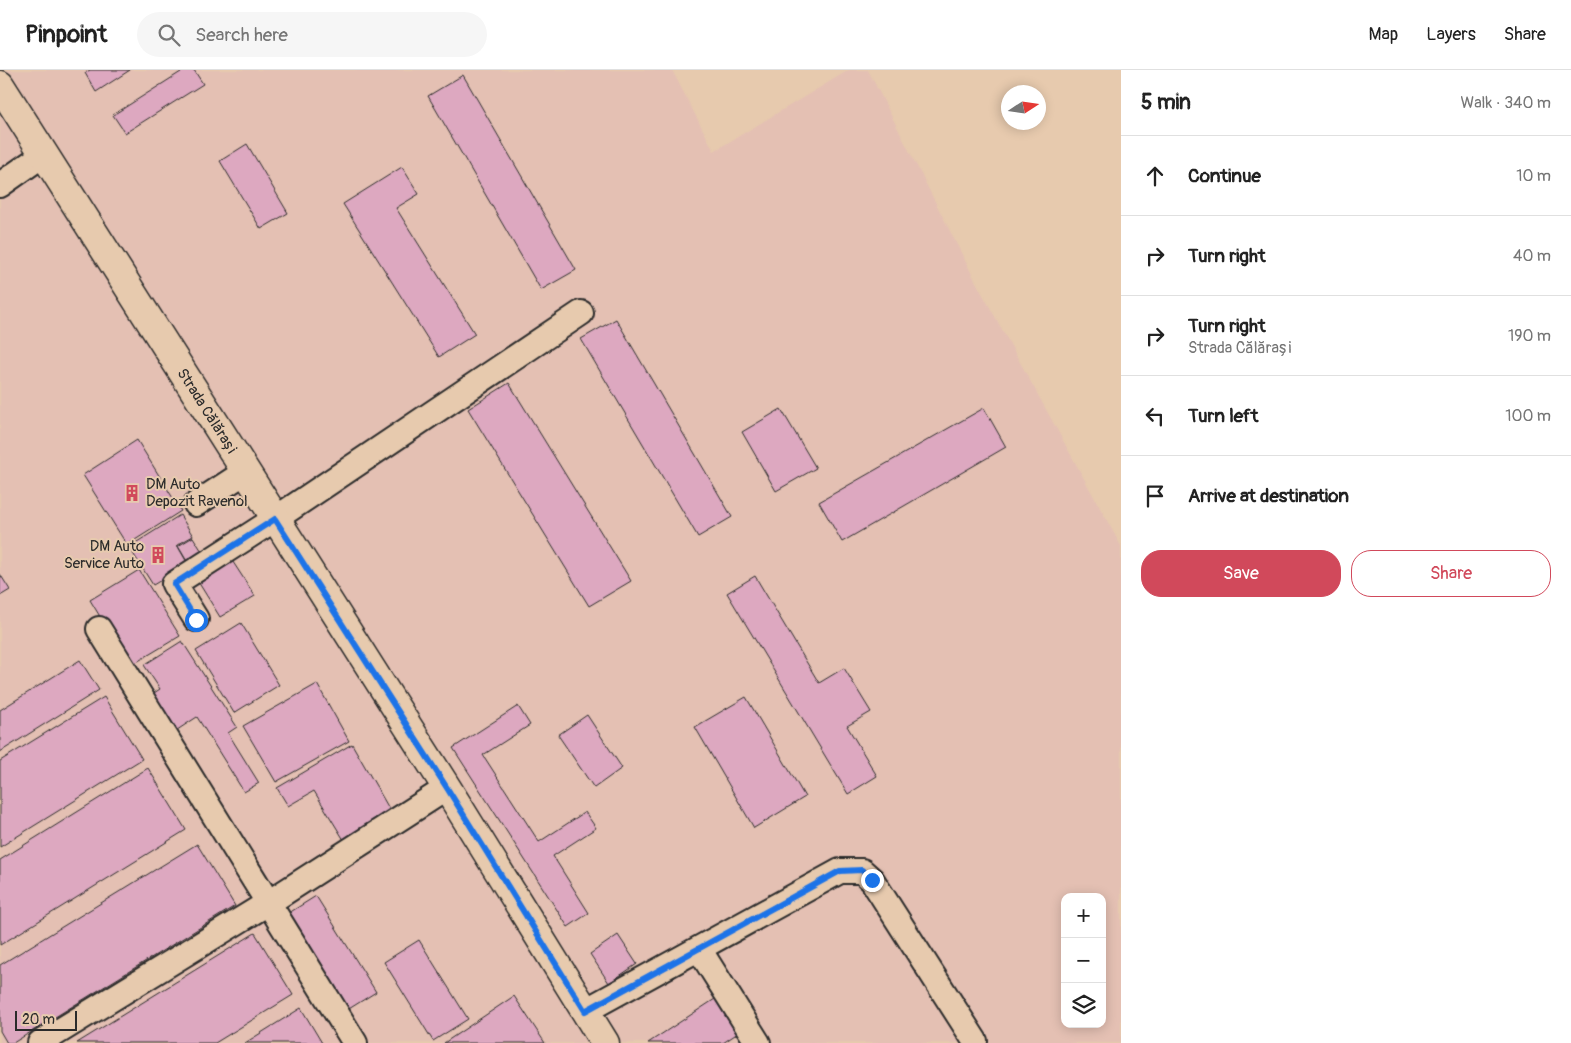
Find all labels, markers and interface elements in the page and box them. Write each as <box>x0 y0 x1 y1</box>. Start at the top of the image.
search box <box>137 12 487 57</box>
text: Pinpoint <box>25 20 107 49</box>
icon: search <box>155 21 183 49</box>
text: Search here <box>195 23 288 47</box>
text: Map <box>1369 23 1398 46</box>
text: Layers <box>1426 23 1476 46</box>
text: Share <box>1504 23 1546 46</box>
north arrow <box>1001 85 1046 130</box>
text: 5 min <box>1141 89 1191 116</box>
text: Walk · 340 m <box>1460 93 1551 113</box>
icon: ahead <box>1141 162 1169 190</box>
text: Continue <box>1188 164 1261 188</box>
text: 10 m <box>1516 166 1551 186</box>
icon: right <box>1141 242 1169 270</box>
text: Turn right <box>1188 244 1266 268</box>
text: 40 m <box>1513 246 1551 266</box>
text: Turn right <box>1188 314 1266 338</box>
icon: right <box>1141 322 1169 350</box>
text: 190 m <box>1508 326 1551 346</box>
text: Strada Călărași <box>1188 338 1291 358</box>
street label: Strada Călărași <box>173 365 241 457</box>
icon: left <box>1141 402 1169 430</box>
text: Turn left <box>1188 404 1258 428</box>
text: 100 m <box>1505 406 1551 426</box>
place label: DM Auto Depozit Ravenol <box>146 475 248 511</box>
icon: arrive <box>1141 482 1169 510</box>
building icon: DM Auto Depozit Ravenol <box>122 483 142 503</box>
text: Arrive at destination <box>1188 484 1349 508</box>
place label: DM Auto Service Auto <box>64 537 144 573</box>
building icon: DM Auto Service Auto <box>148 545 168 565</box>
button: Save <box>1141 550 1341 597</box>
button: Share <box>1351 550 1551 597</box>
route start <box>185 609 208 632</box>
route end <box>861 869 884 892</box>
map controls <box>1061 893 1106 1028</box>
button: + <box>1061 893 1106 938</box>
button: − <box>1061 938 1106 983</box>
button: layers <box>1061 983 1106 1028</box>
scale bar <box>15 1008 78 1031</box>
text: 20 m <box>22 1011 55 1028</box>

